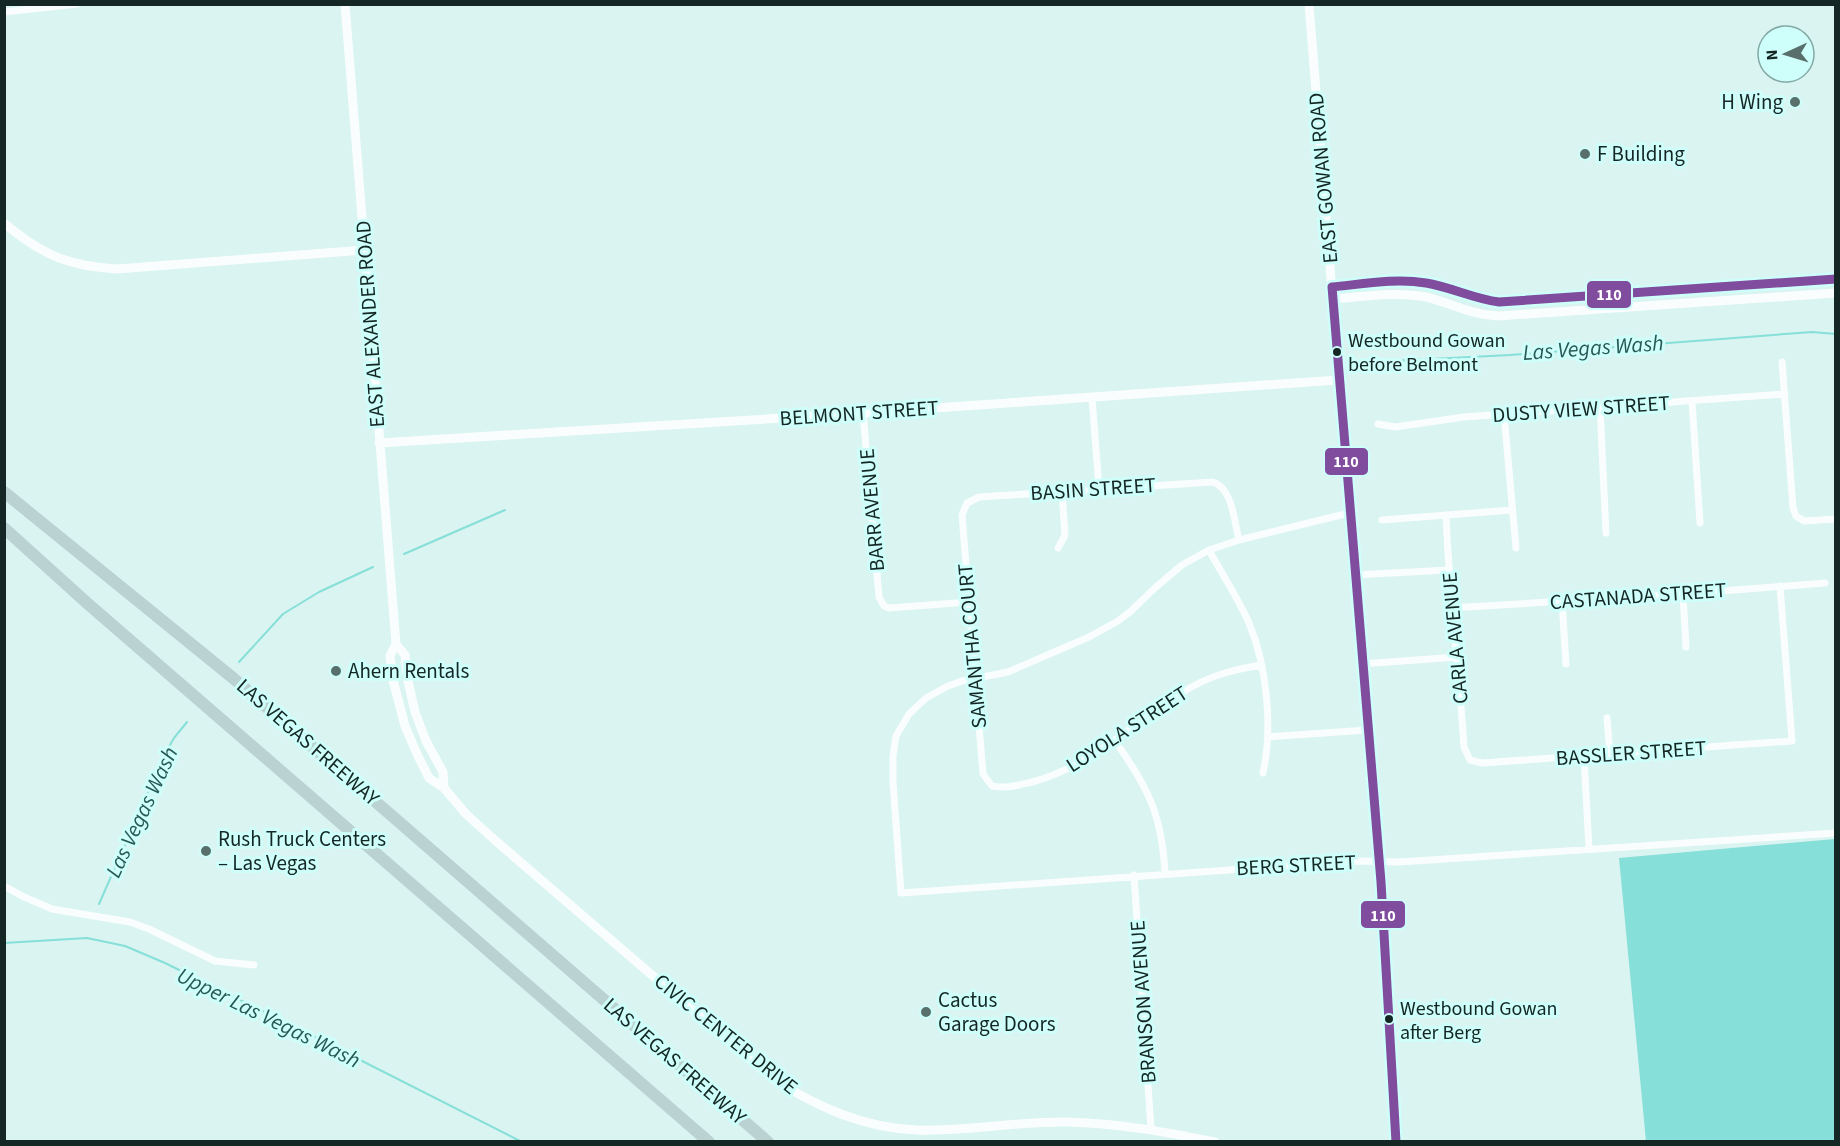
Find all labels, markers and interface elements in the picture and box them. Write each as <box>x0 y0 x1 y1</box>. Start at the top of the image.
north arrow <box>1756 24 1816 84</box>
text: N <box>1761 49 1783 61</box>
place label: H Wing <box>1721 87 1783 117</box>
street label: EAST GOWAN ROAD <box>1301 91 1345 265</box>
marker: H Wing <box>1788 95 1802 109</box>
place label: F Building <box>1597 139 1685 169</box>
marker: F Building <box>1578 147 1592 161</box>
street label: EAST ALEXANDER ROAD <box>348 220 392 428</box>
line badge: 110 <box>1586 280 1632 309</box>
text: 110 <box>1596 284 1622 306</box>
place label: Westbound Gowan before Belmont <box>1348 327 1506 379</box>
water label: Las Vegas Wash <box>1522 327 1665 369</box>
marker: Westbound Gowan before Belmont <box>1331 346 1343 358</box>
street label: DUSTY VIEW STREET <box>1491 388 1671 430</box>
street label: BELMONT STREET <box>779 392 939 434</box>
street label: BARR AVENUE <box>852 447 892 573</box>
line badge: 110 <box>1324 447 1369 476</box>
text: 110 <box>1333 451 1359 473</box>
street label: BASIN STREET <box>1029 470 1157 508</box>
street label: SAMANTHA COURT <box>950 562 994 730</box>
street label: CARLA AVENUE <box>1434 571 1476 705</box>
street label: CASTANADA STREET <box>1549 575 1727 617</box>
place label: Ahern Rentals <box>348 656 469 686</box>
marker: Ahern Rentals <box>329 664 343 678</box>
street label: LAS VEGAS FREEWAY <box>230 671 387 813</box>
street label: LOYOLA STREET <box>1060 678 1194 780</box>
street label: BASSLER STREET <box>1555 733 1707 773</box>
water label: Las Vegas Wash <box>98 742 186 883</box>
place label: Rush Truck Centers – Las Vegas <box>218 824 386 878</box>
marker: Rush Truck Centers – Las Vegas <box>199 844 213 858</box>
street label: BERG STREET <box>1235 847 1357 883</box>
line badge: 110 <box>1360 900 1406 929</box>
text: 110 <box>1370 905 1396 927</box>
street label: BRANSON AVENUE <box>1122 919 1164 1085</box>
water label: Upper Las Vegas Wash <box>171 960 366 1076</box>
street label: CIVIC CENTER DRIVE <box>648 967 804 1101</box>
place label: Cactus Garage Doors <box>938 985 1056 1039</box>
street label: LAS VEGAS FREEWAY <box>597 990 754 1132</box>
place label: Westbound Gowan after Berg <box>1400 995 1558 1047</box>
marker: Cactus Garage Doors <box>919 1005 933 1019</box>
marker: Westbound Gowan after Berg <box>1383 1013 1395 1025</box>

